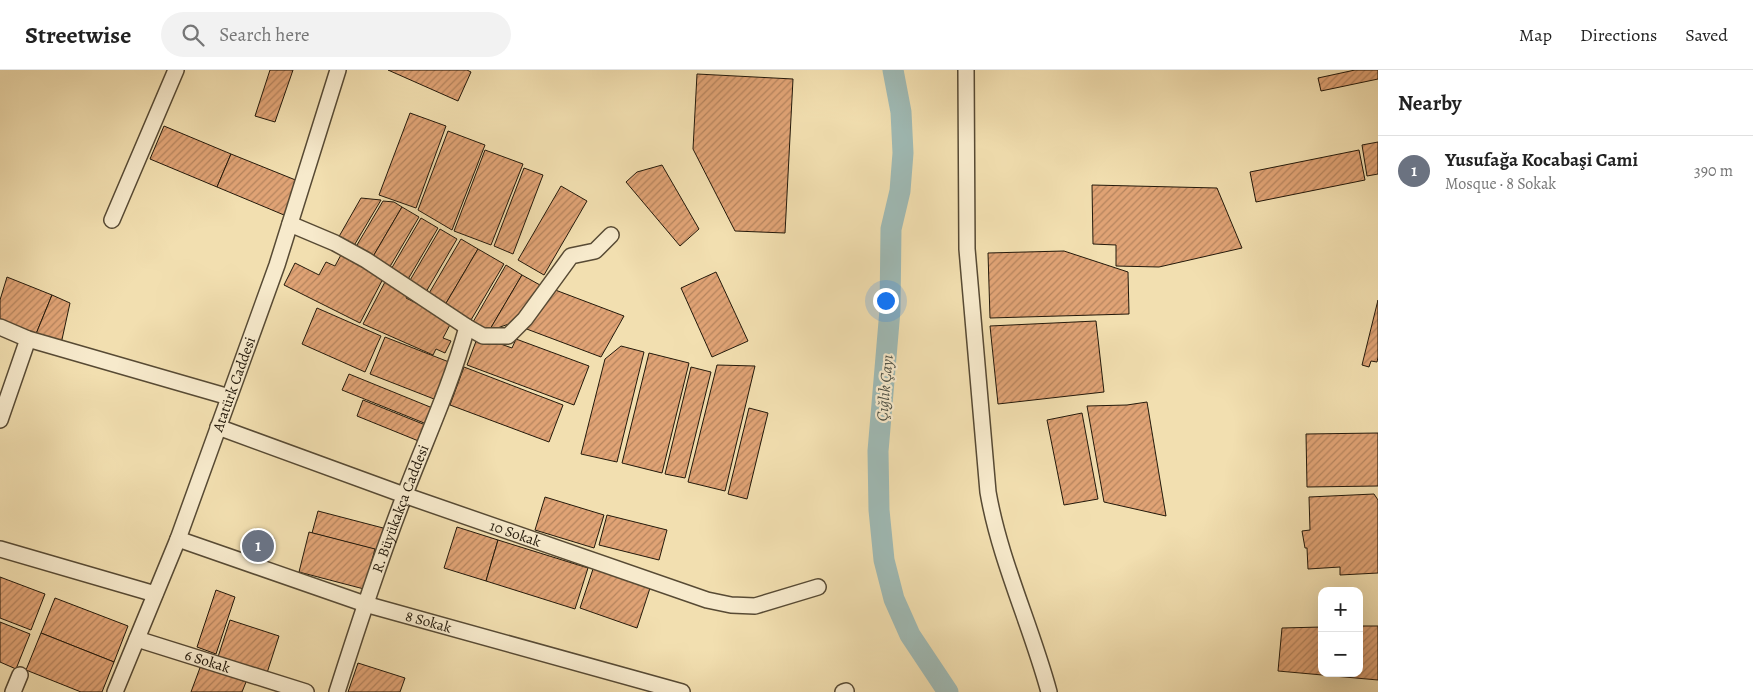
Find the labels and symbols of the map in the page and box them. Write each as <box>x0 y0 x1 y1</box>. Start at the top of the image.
your location <box>873 288 899 314</box>
street label: Atatürk Caddesi <box>207 334 260 435</box>
water label: Çığlık Çayı <box>871 354 899 422</box>
street label: R. Büyükakça Caddesi <box>367 442 434 575</box>
street label: 10 Sokak <box>487 516 544 552</box>
pin: 1 <box>242 527 274 565</box>
street label: 8 Sokak <box>403 606 454 638</box>
street label: 6 Sokak <box>182 645 233 678</box>

